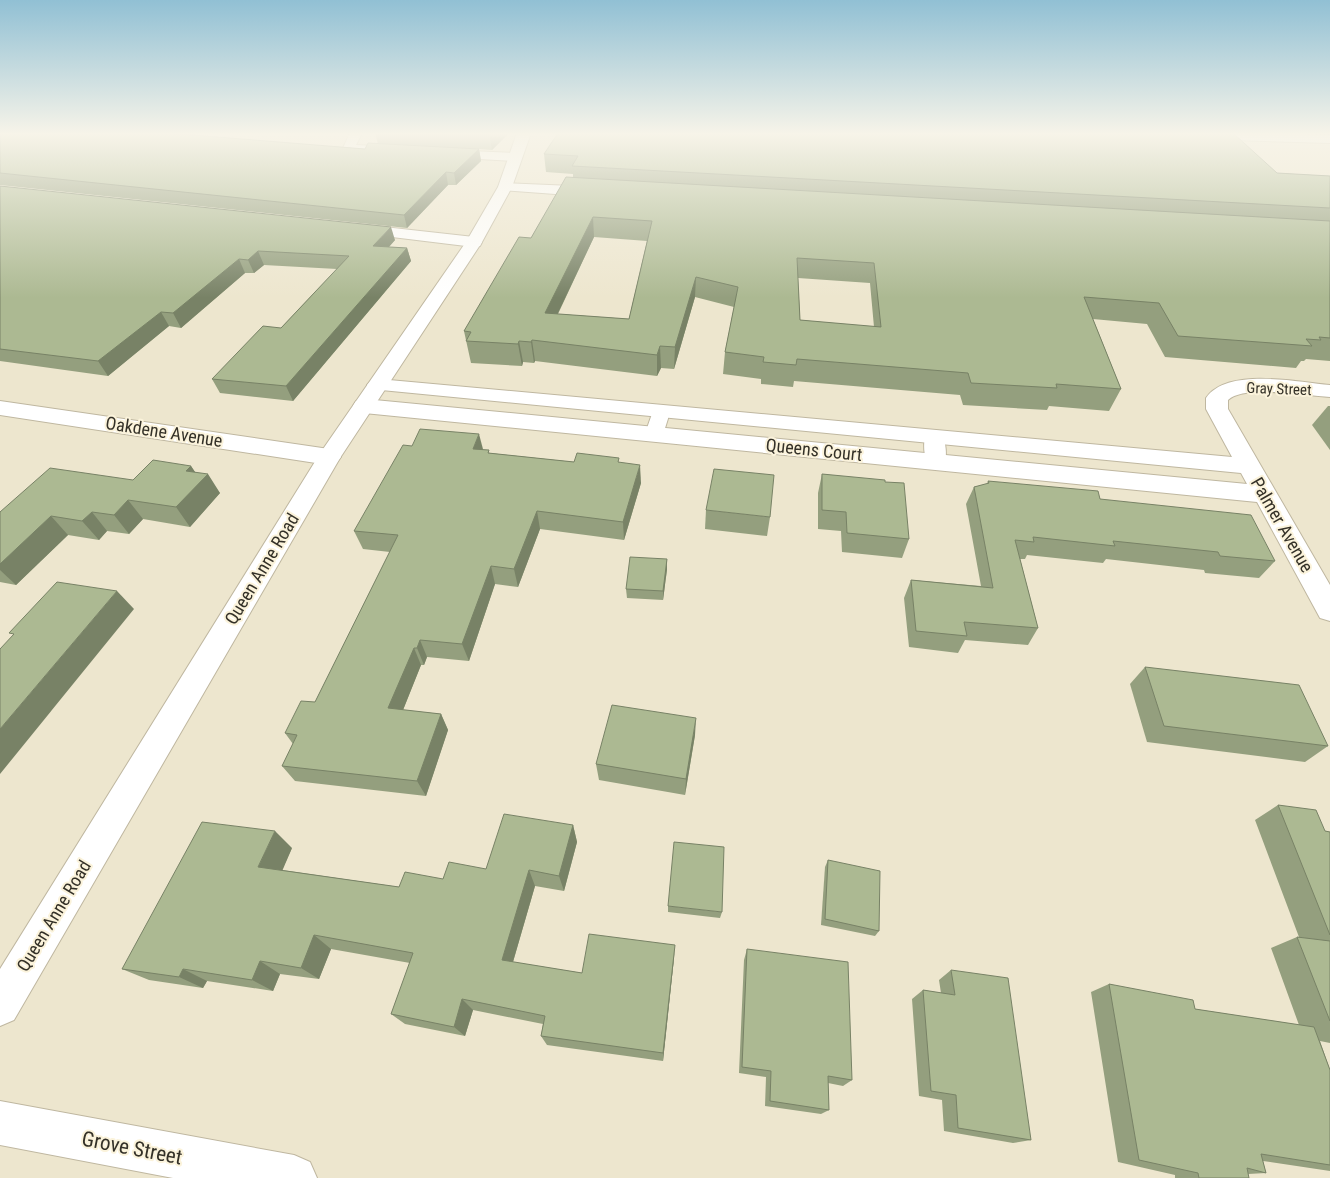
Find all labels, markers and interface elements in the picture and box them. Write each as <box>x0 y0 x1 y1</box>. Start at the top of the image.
street label: Gray Street <box>1246 379 1312 399</box>
street label: Oakdene Avenue <box>104 412 224 451</box>
street label: Queens Court <box>765 434 863 465</box>
street label: Palmer Avenue <box>1247 474 1318 576</box>
street label: Queen Anne Road <box>220 509 303 628</box>
street label: Queen Anne Road <box>12 856 95 975</box>
street label: Grove Street <box>80 1127 184 1169</box>

